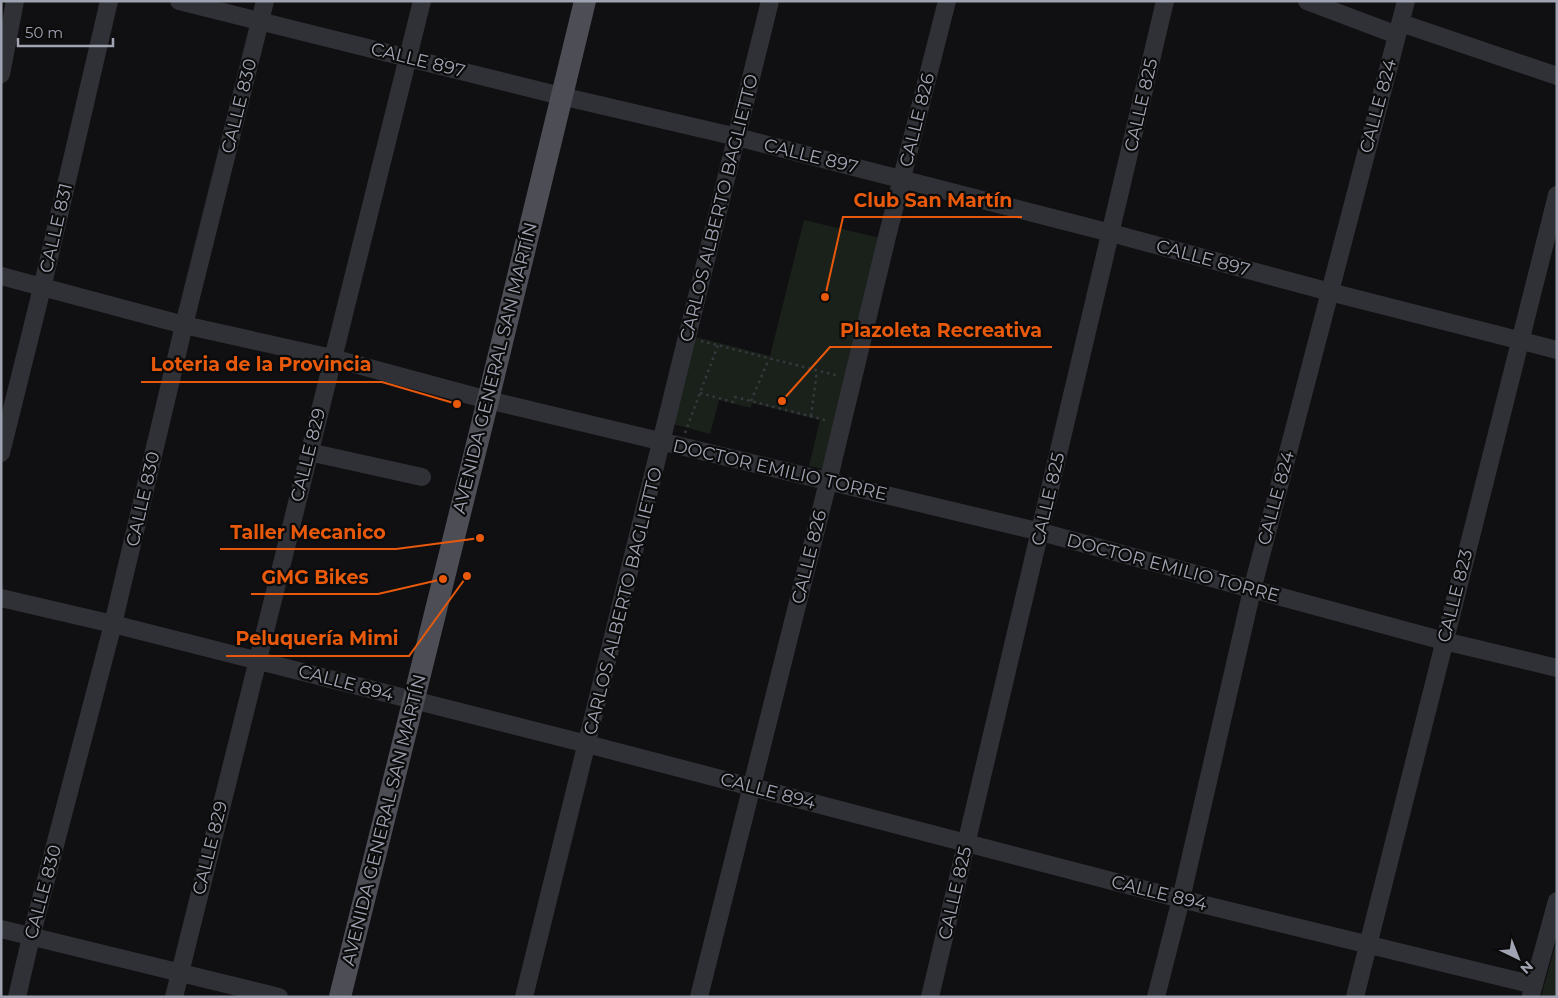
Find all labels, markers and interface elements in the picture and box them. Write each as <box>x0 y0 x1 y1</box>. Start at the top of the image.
scale bar <box>18 15 112 47</box>
text: 50 m <box>25 23 63 42</box>
street label: CALLE 897 <box>369 38 467 82</box>
street label: CALLE 830 <box>217 56 261 156</box>
street label: CALLE 825 <box>1120 56 1162 154</box>
street label: CALLE 824 <box>1355 56 1401 155</box>
street label: CALLE 826 <box>895 71 939 169</box>
street label: CARLOS ALBERTO BAGLIETTO <box>675 72 763 344</box>
street label: CALLE 897 <box>762 134 860 178</box>
street label: CALLE 831 <box>35 181 77 275</box>
callout: Club San Martín <box>843 183 1022 217</box>
text: Club San Martín <box>854 189 1012 212</box>
street label: AVENIDA GENERAL SAN MARTÍN <box>448 220 542 516</box>
street label: CALLE 897 <box>1154 235 1252 281</box>
callout: Plazoleta Recreativa <box>830 313 1052 347</box>
text: Plazoleta Recreativa <box>840 319 1042 342</box>
callout: Loteria de la Provincia <box>141 348 382 382</box>
text: Loteria de la Provincia <box>151 353 371 376</box>
street label: CALLE 829 <box>286 406 330 504</box>
street label: DOCTOR EMILIO TORRE <box>671 435 889 505</box>
street label: CALLE 824 <box>1253 448 1299 547</box>
street label: CALLE 830 <box>121 449 165 549</box>
street label: CALLE 825 <box>1027 450 1069 548</box>
street label: CARLOS ALBERTO BAGLIETTO <box>579 465 667 737</box>
street label: CALLE 826 <box>787 508 831 606</box>
callout: Taller Mecanico <box>220 515 396 549</box>
text: Taller Mecanico <box>230 521 386 544</box>
street label: DOCTOR EMILIO TORRE <box>1064 529 1282 607</box>
street label: CALLE 823 <box>1433 547 1477 645</box>
callout: GMG Bikes <box>251 560 378 594</box>
text: GMG Bikes <box>261 566 369 589</box>
callout: Peluquería Mimi <box>226 622 409 656</box>
text: Peluquería Mimi <box>235 627 399 650</box>
street label: CALLE 894 <box>296 660 396 706</box>
street label: AVENIDA GENERAL SAN MARTÍN <box>337 672 431 968</box>
street label: CALLE 894 <box>718 768 818 814</box>
street label: CALLE 829 <box>188 799 232 897</box>
street label: CALLE 830 <box>20 842 66 942</box>
street label: CALLE 825 <box>934 844 976 942</box>
street label: CALLE 894 <box>1109 871 1209 916</box>
north arrow <box>1493 933 1543 983</box>
text: N <box>1517 957 1537 978</box>

